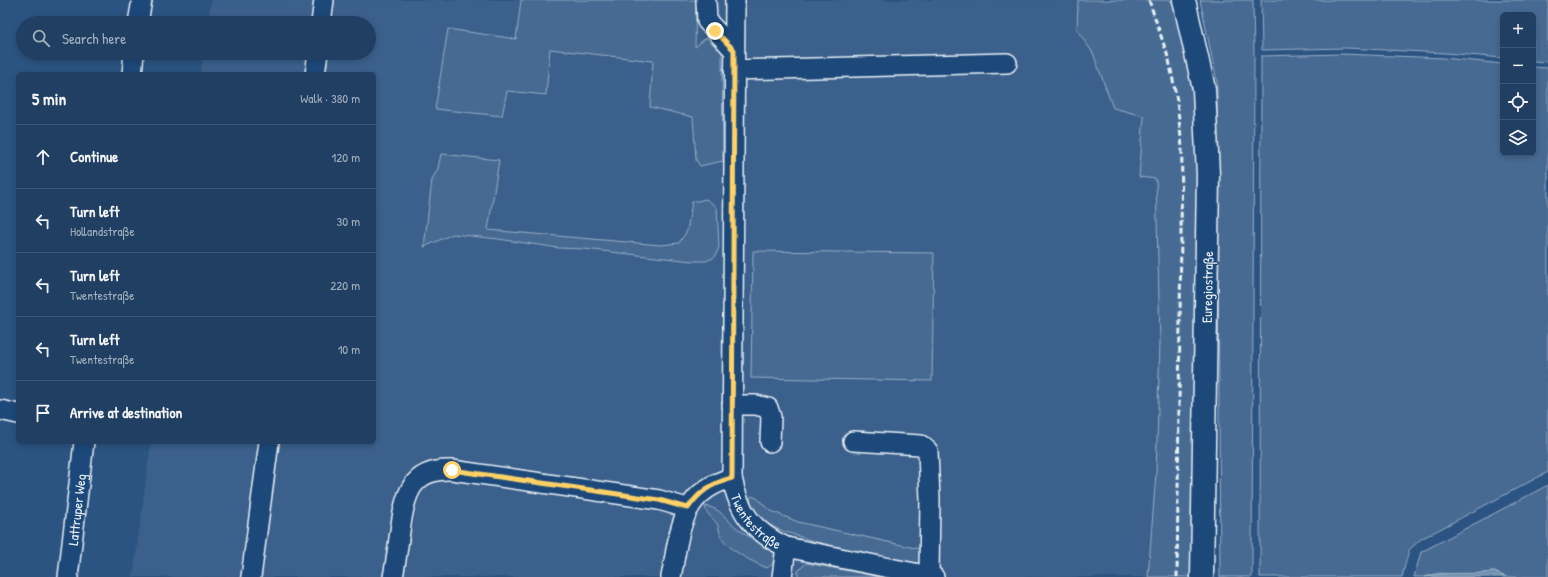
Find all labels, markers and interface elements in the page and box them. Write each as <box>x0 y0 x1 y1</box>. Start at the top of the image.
map controls <box>1500 12 1536 156</box>
button: + <box>1500 12 1536 48</box>
search box <box>16 16 376 60</box>
route end <box>706 22 724 40</box>
icon: search <box>30 27 52 49</box>
text: Search here <box>62 28 126 49</box>
button: − <box>1500 48 1536 84</box>
button: locate <box>1500 84 1536 120</box>
text: 5 min <box>32 87 66 110</box>
text: Walk · 380 m <box>300 89 360 107</box>
button: layers <box>1500 120 1536 156</box>
icon: ahead <box>32 146 54 168</box>
text: Continue <box>70 146 118 167</box>
text: 120 m <box>332 148 360 166</box>
text: Turn left <box>70 201 120 222</box>
icon: left <box>32 210 54 232</box>
text: 30 m <box>337 212 360 230</box>
text: Hollandstraße <box>70 222 135 240</box>
street label: Euregiostraße <box>1197 251 1218 323</box>
text: Turn left <box>70 265 120 286</box>
icon: left <box>32 274 54 296</box>
text: 220 m <box>330 276 360 294</box>
text: Twentestraße <box>70 286 134 304</box>
text: Turn left <box>70 329 120 350</box>
icon: left <box>32 338 54 360</box>
text: 10 m <box>338 340 360 358</box>
text: Twentestraße <box>70 350 134 368</box>
icon: arrive <box>32 402 54 424</box>
text: Arrive at destination <box>70 402 182 423</box>
route start <box>443 461 461 479</box>
street label: Lattruper Weg <box>62 473 91 546</box>
street label: Twentestraße <box>727 491 785 553</box>

